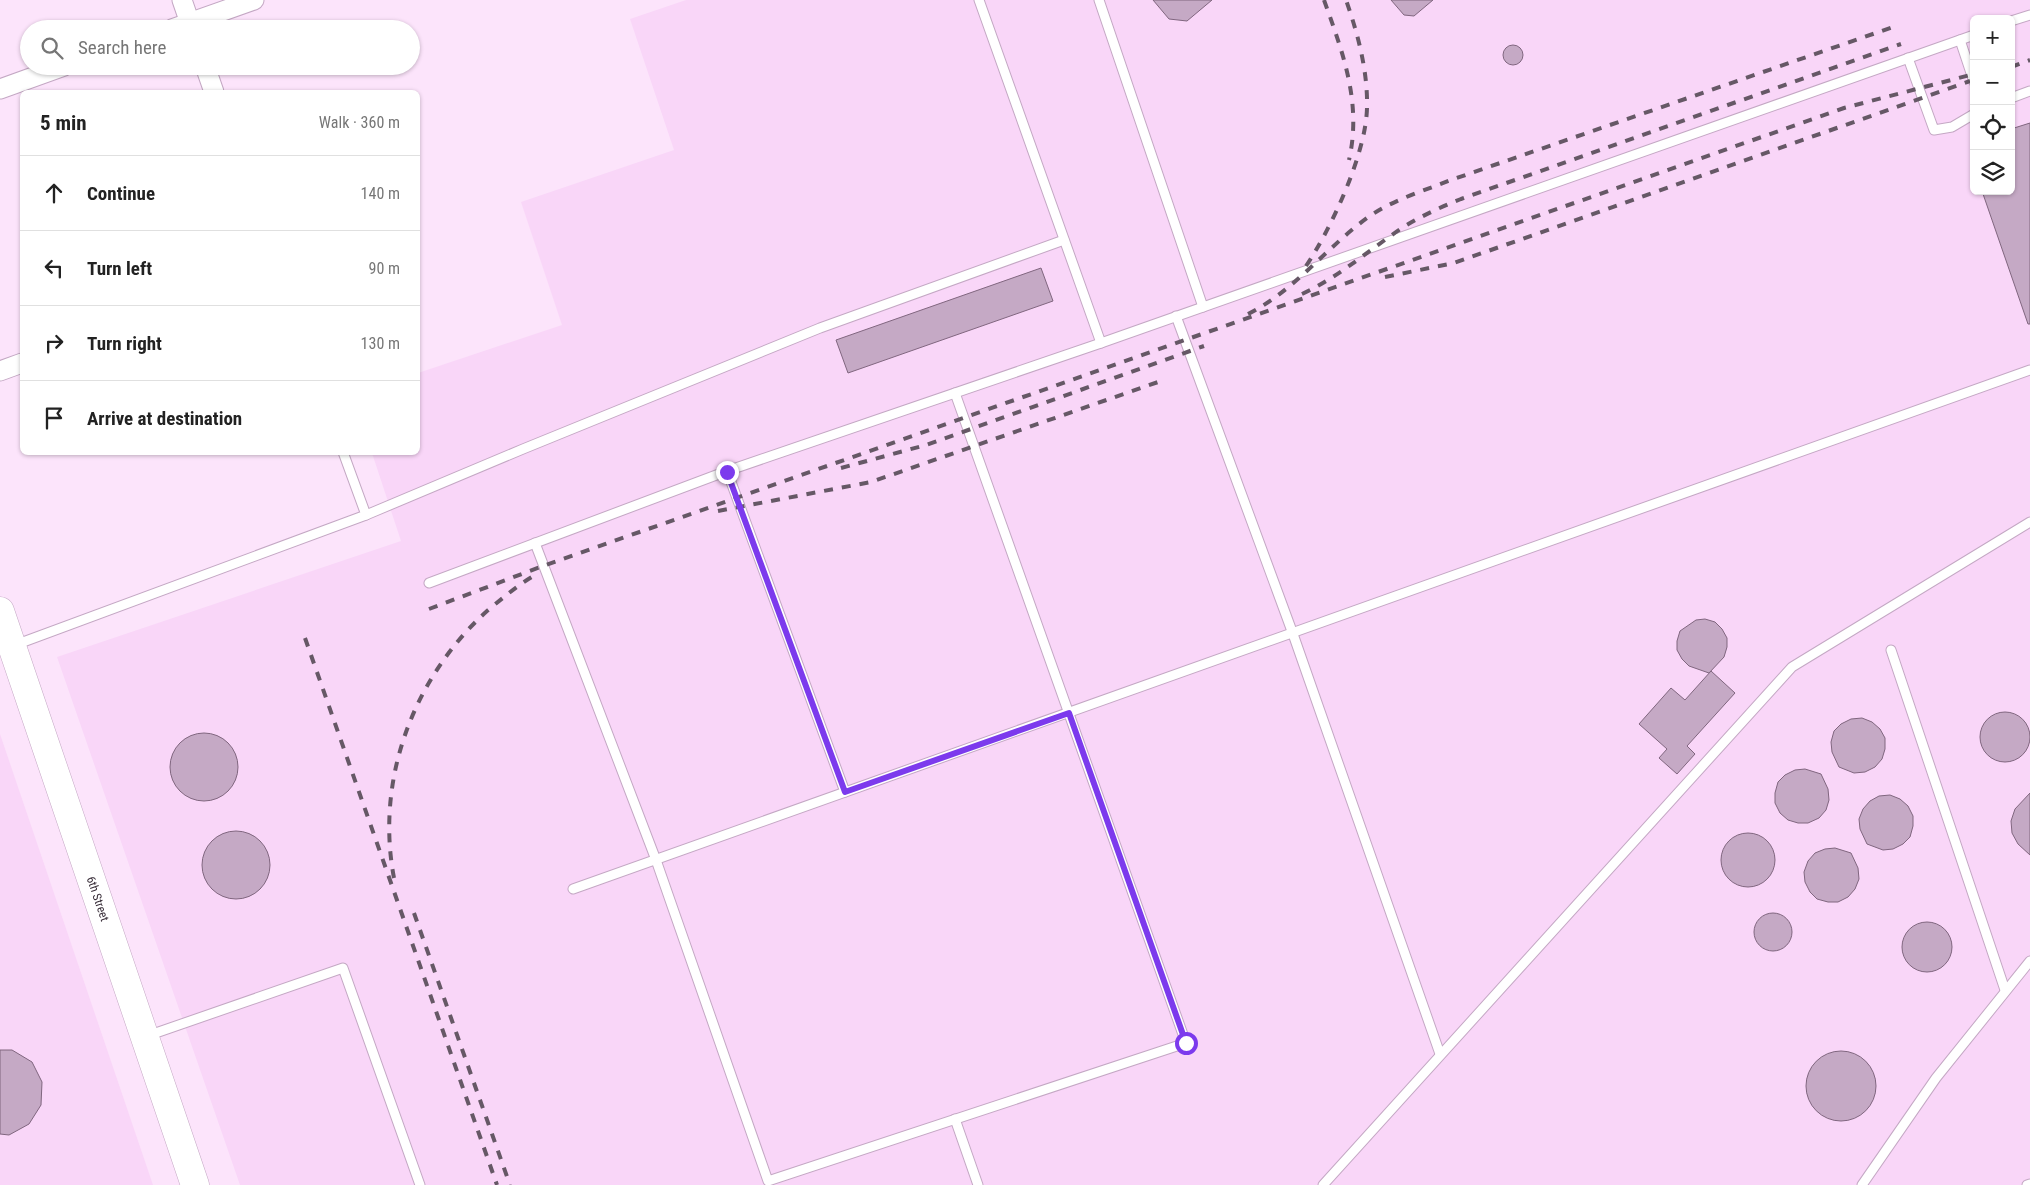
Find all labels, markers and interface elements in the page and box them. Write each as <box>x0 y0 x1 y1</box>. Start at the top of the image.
map controls <box>1970 15 2015 195</box>
button: + <box>1970 15 2015 60</box>
search box <box>20 20 420 75</box>
icon: search <box>38 34 66 62</box>
text: Search here <box>78 36 166 59</box>
button: − <box>1970 60 2015 105</box>
button: locate <box>1970 105 2015 150</box>
text: 5 min <box>40 111 87 135</box>
text: Walk · 360 m <box>319 113 400 132</box>
button: layers <box>1970 150 2015 195</box>
icon: ahead <box>40 179 68 207</box>
text: Continue <box>87 182 155 205</box>
text: 140 m <box>361 184 400 203</box>
icon: left <box>40 254 68 282</box>
text: Turn left <box>87 257 152 280</box>
text: 90 m <box>368 259 400 278</box>
icon: right <box>40 329 68 357</box>
text: Turn right <box>87 332 162 355</box>
text: 130 m <box>361 334 400 353</box>
icon: arrive <box>40 404 68 432</box>
text: Arrive at destination <box>87 407 242 430</box>
route end <box>716 461 739 484</box>
street label: 6th Street <box>84 875 112 923</box>
route start <box>1175 1032 1198 1055</box>

